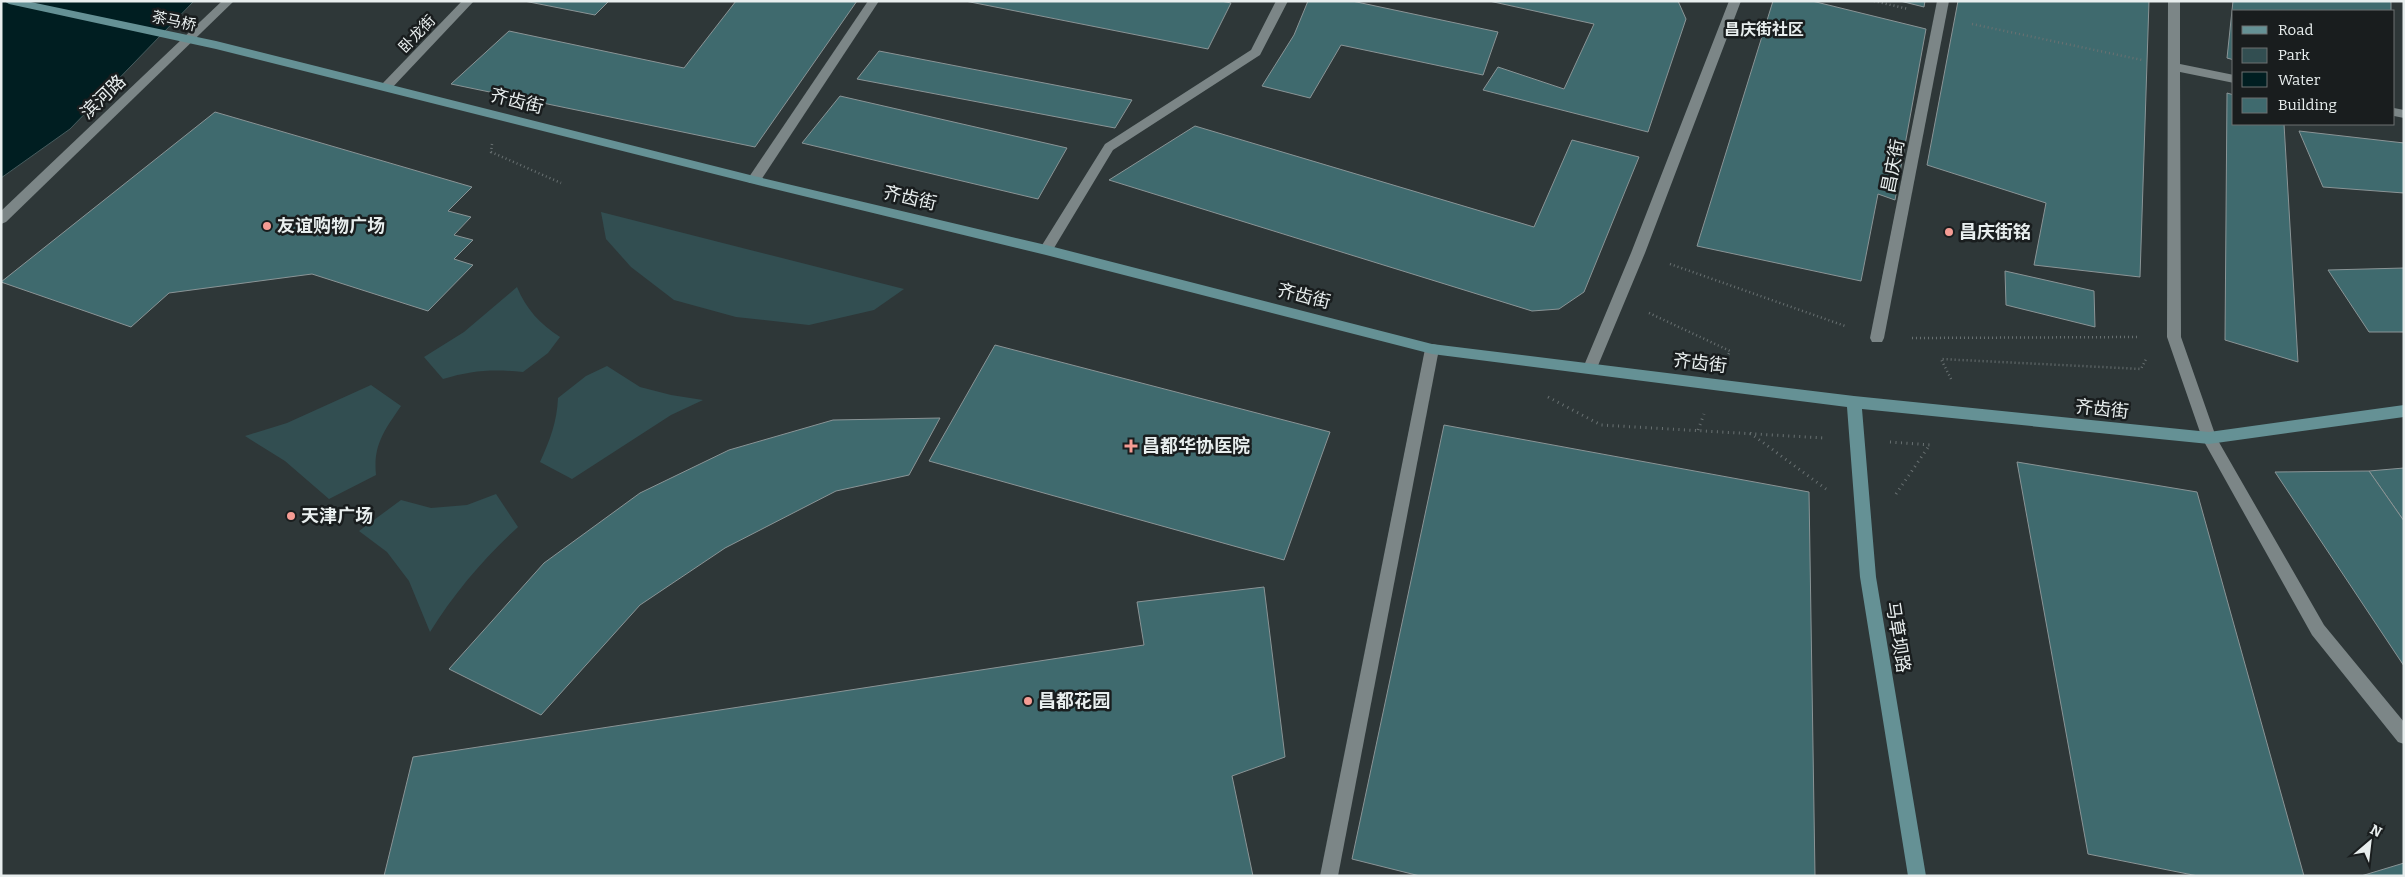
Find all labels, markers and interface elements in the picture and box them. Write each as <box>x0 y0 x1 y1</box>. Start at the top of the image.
street label: 茶马桥 <box>150 8 198 34</box>
legend <box>2232 10 2395 125</box>
street label: 卧龙街 <box>395 12 439 56</box>
district label: 昌庆街社区 <box>1724 20 1804 39</box>
text: Road <box>2278 21 2313 39</box>
text: Park <box>2278 46 2310 64</box>
street label: 滨河路 <box>76 70 130 124</box>
text: Water <box>2278 71 2321 89</box>
street label: 齐齿街 <box>488 84 546 118</box>
text: Building <box>2278 96 2337 114</box>
street label: 昌庆街 <box>1877 137 1909 195</box>
street label: 齐齿街 <box>881 181 939 215</box>
place label: 友谊购物广场 <box>277 215 385 237</box>
marker: 友谊购物广场 <box>261 220 273 232</box>
place label: 昌庆街铭 <box>1959 221 2031 243</box>
marker: 昌庆街铭 <box>1943 226 1955 238</box>
street label: 齐齿街 <box>1275 279 1333 313</box>
street label: 齐齿街 <box>1672 349 1728 377</box>
street label: 齐齿街 <box>2074 395 2130 423</box>
place label: 昌都华协医院 <box>1142 435 1250 457</box>
marker: 昌都华协医院 <box>1124 439 1138 453</box>
place label: 天津广场 <box>301 505 373 527</box>
marker: 天津广场 <box>285 510 297 522</box>
street label: 马草坝路 <box>1882 600 1914 674</box>
place label: 昌都花园 <box>1038 690 1110 712</box>
marker: 昌都花园 <box>1022 695 1034 707</box>
north arrow <box>2345 817 2395 867</box>
text: N <box>2367 821 2385 841</box>

